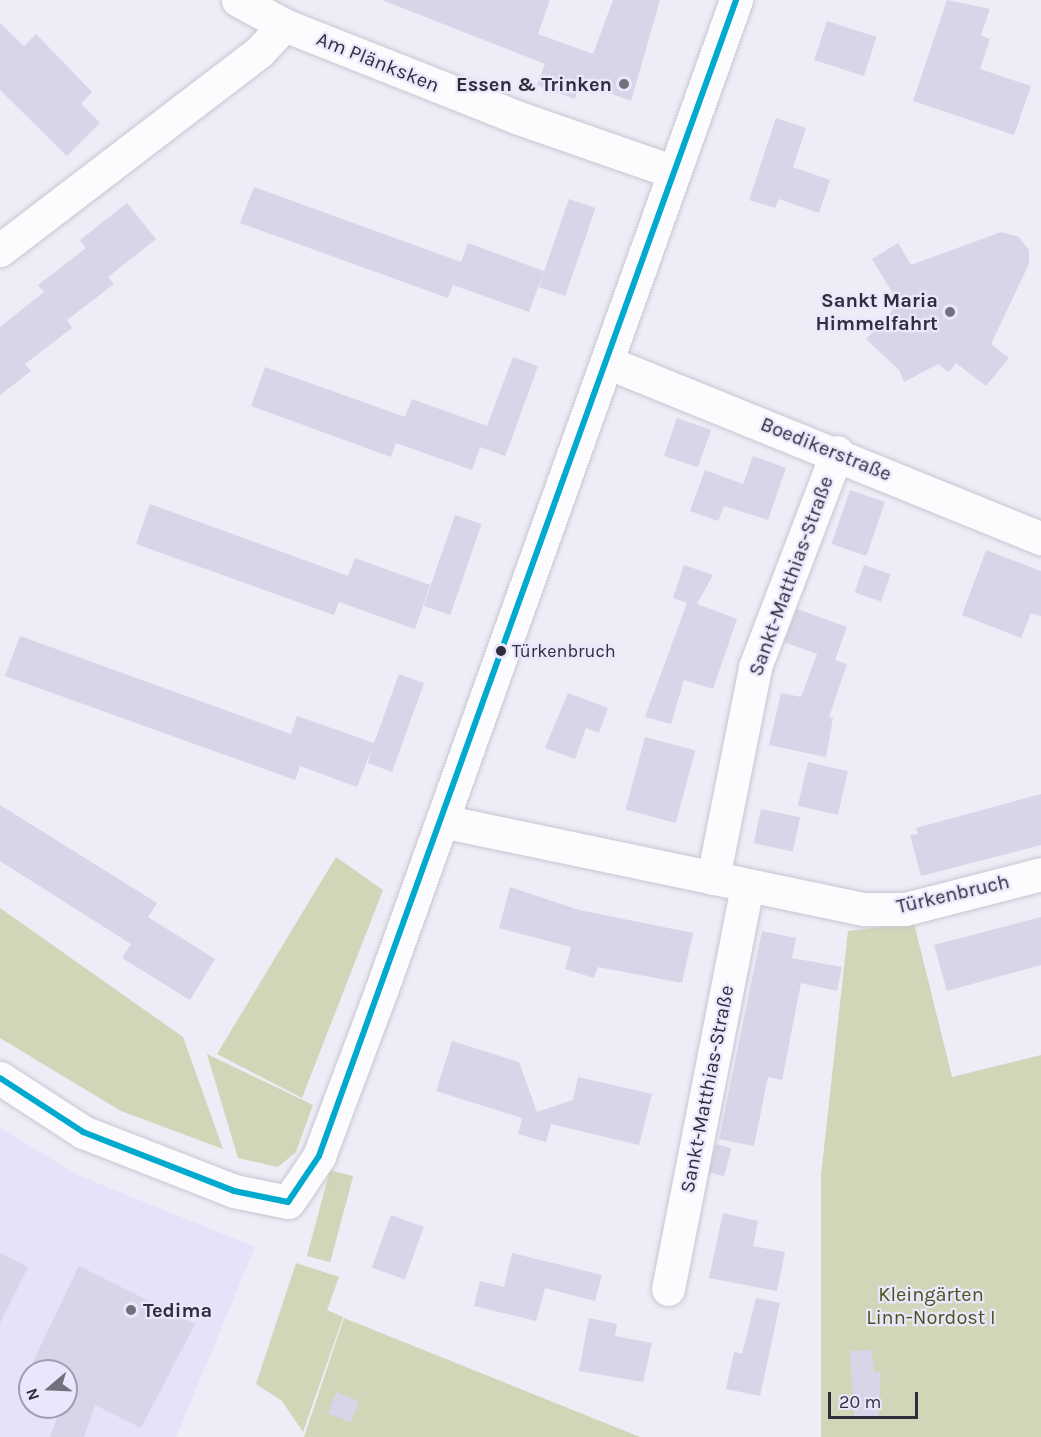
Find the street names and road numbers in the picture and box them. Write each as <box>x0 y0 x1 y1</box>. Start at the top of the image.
street label: Am Plänksken <box>313 27 443 97</box>
street label: Boedikerstraße <box>757 412 895 486</box>
street label: Sankt-Matthias-Straße <box>744 473 838 679</box>
street label: Türkenbruch <box>894 869 1012 919</box>
street label: Sankt-Matthias-Straße <box>675 983 739 1195</box>

